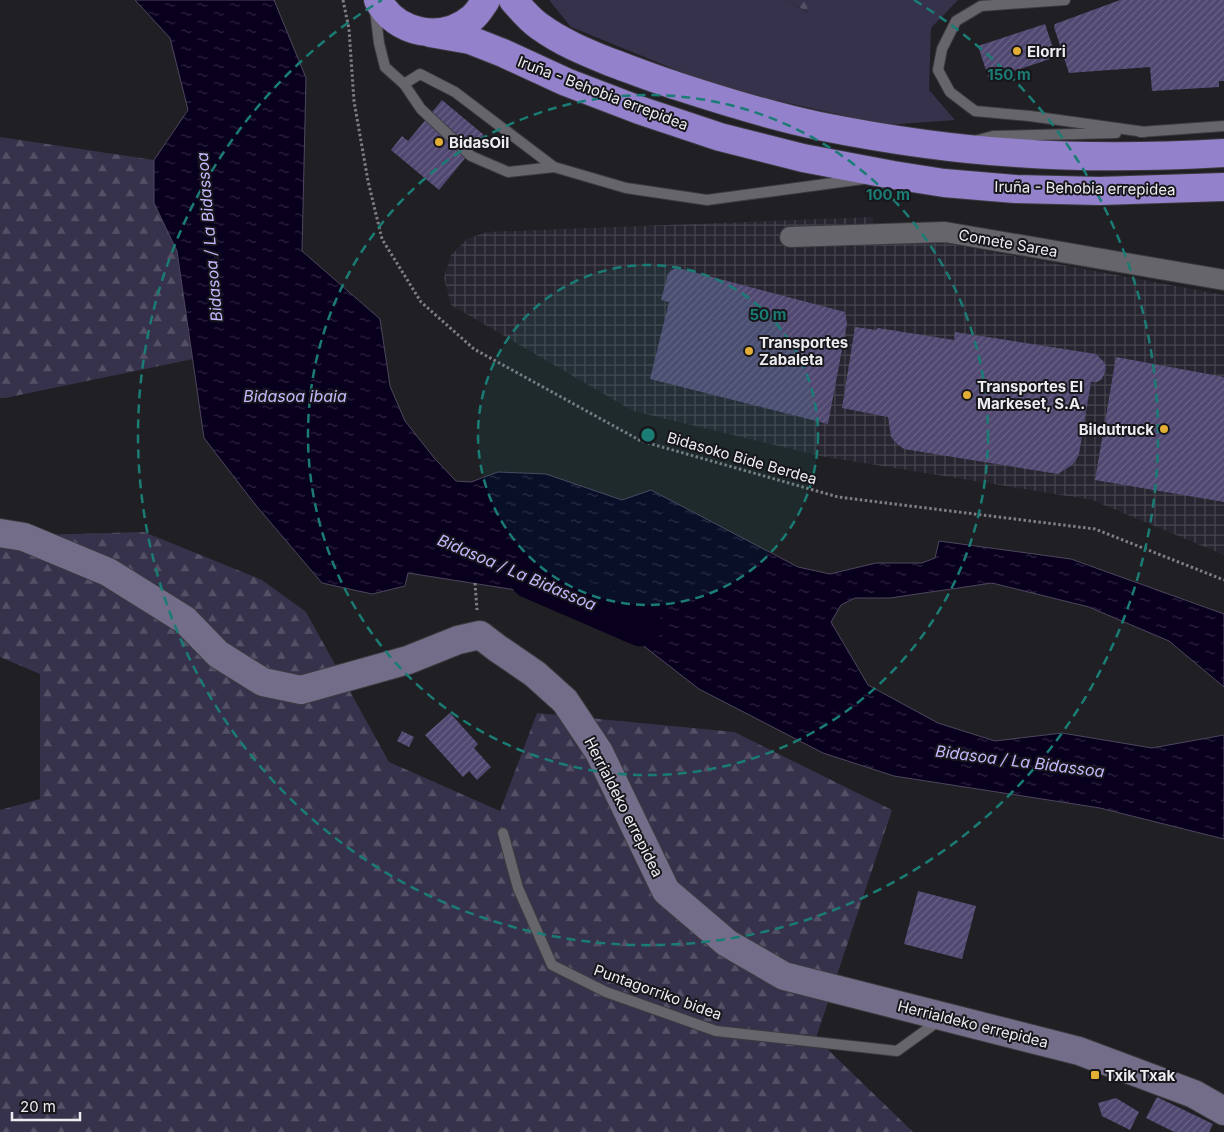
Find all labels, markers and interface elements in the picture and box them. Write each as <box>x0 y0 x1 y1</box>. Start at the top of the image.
place label: Elorri <box>1027 42 1066 61</box>
marker: Elorri <box>1011 45 1023 57</box>
street label: Iruña - Behobia errepidea <box>515 52 691 134</box>
text: 150 m <box>987 65 1031 84</box>
place label: BidasOil <box>449 133 509 152</box>
marker: BidasOil <box>433 136 445 148</box>
water label: Bidasoa / La Bidassoa <box>192 151 226 323</box>
street label: Iruña - Behobia errepidea <box>994 177 1176 199</box>
text: 100 m <box>866 185 910 204</box>
street label: Comete Sarea <box>957 225 1059 261</box>
text: 50 m <box>750 305 786 324</box>
place label: Transportes Zabaleta <box>759 333 848 369</box>
marker: Transportes Zabaleta <box>743 345 755 357</box>
place label: Transportes El Markeset, S.A. <box>977 377 1085 413</box>
water label: Bidasoa ibaia <box>243 386 347 406</box>
marker: Transportes El Markeset, S.A. <box>961 389 973 401</box>
place label: Bildutruck <box>1079 420 1154 439</box>
marker: Bildutruck <box>1158 423 1170 435</box>
centre of rings <box>639 426 657 444</box>
street label: Bidasoko Bide Berdea <box>665 427 819 489</box>
water label: Bidasoa / La Bidassoa <box>435 530 599 615</box>
street label: Herrialdeko errepidea <box>580 734 668 880</box>
water label: Bidasoa / La Bidassoa <box>934 741 1106 781</box>
street label: Puntagorriko bidea <box>591 960 725 1024</box>
street label: Herrialdeko errepidea <box>896 996 1050 1052</box>
place label: Txik Txak <box>1105 1066 1175 1085</box>
marker: Txik Txak <box>1089 1069 1101 1081</box>
scale bar <box>12 1090 80 1122</box>
text: 20 m <box>20 1097 56 1116</box>

